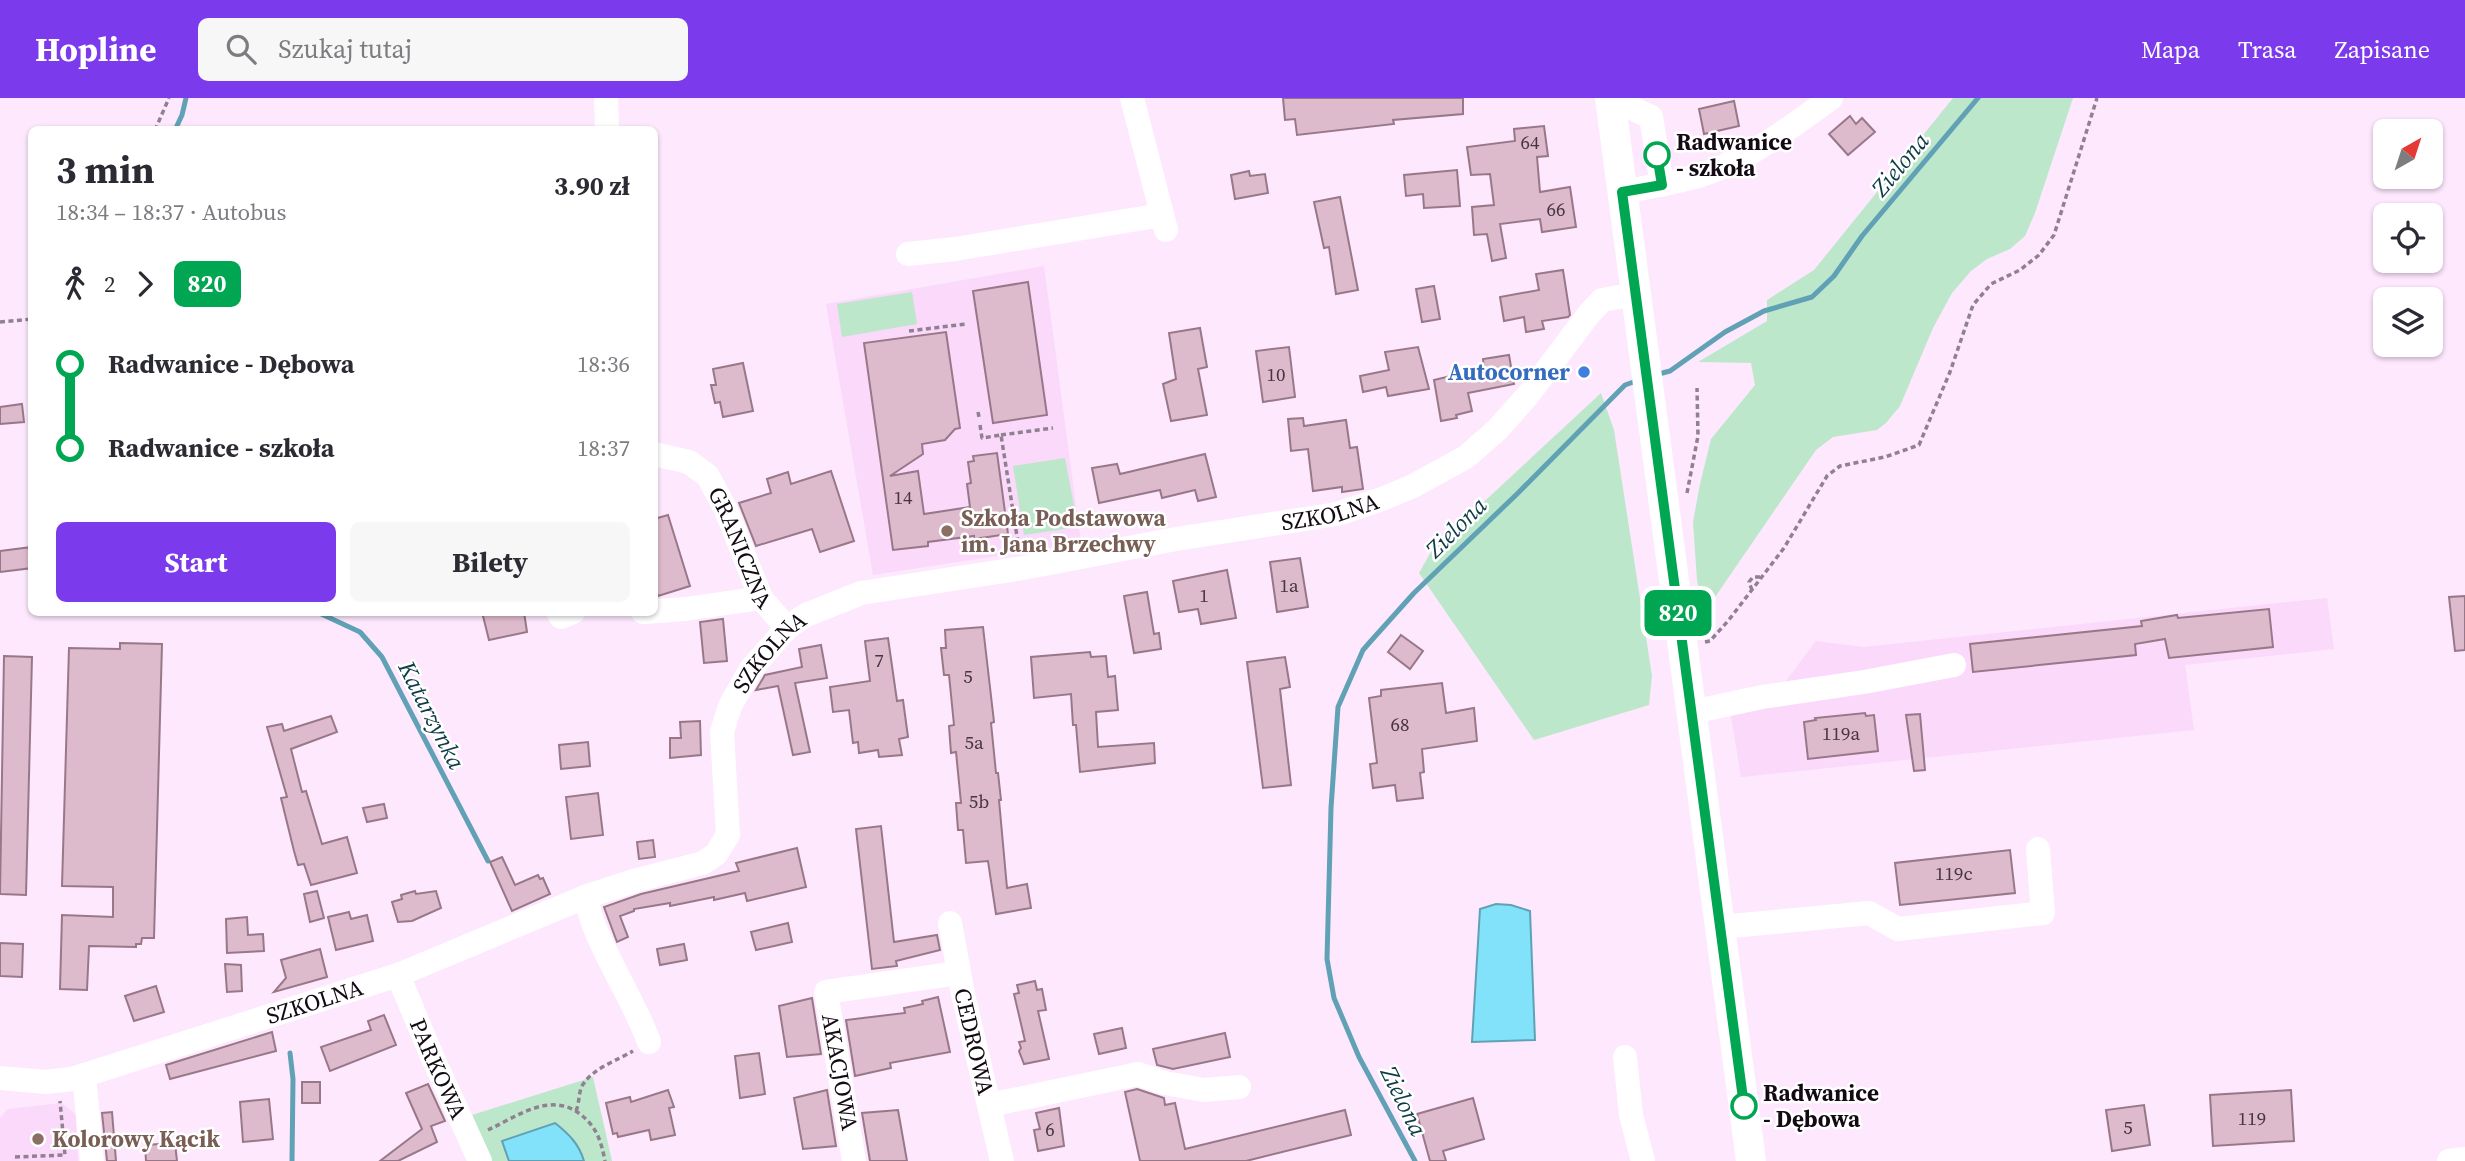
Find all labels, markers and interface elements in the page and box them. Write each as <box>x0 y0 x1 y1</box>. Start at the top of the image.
search box <box>198 18 688 81</box>
text: Hopline <box>35 27 156 72</box>
icon: search <box>222 30 260 68</box>
text: Szukaj tutaj <box>278 31 412 67</box>
text: Mapa <box>2141 33 2200 66</box>
text: Trasa <box>2238 33 2297 66</box>
text: Zapisane <box>2335 33 2430 66</box>
north arrow <box>2373 119 2443 189</box>
map controls <box>2373 119 2443 357</box>
water label: Zielona <box>1863 125 1937 204</box>
place label: Radwanice - szkoła <box>1676 126 1792 184</box>
house number: 64 <box>1520 129 1540 155</box>
marker: Radwanice - szkoła <box>1644 142 1670 168</box>
text: 3 min <box>56 144 155 196</box>
text: 3.90 zł <box>554 168 630 204</box>
text: 18:34 – 18:37 · Autobus <box>56 196 286 228</box>
house number: 66 <box>1546 196 1566 222</box>
button: locate <box>2373 203 2443 273</box>
icon: walk <box>56 265 94 303</box>
icon: forward <box>126 265 164 303</box>
text: 820 <box>188 267 227 300</box>
text: 2 <box>104 268 116 300</box>
button: layers <box>2373 287 2443 357</box>
text: Radwanice - Dębowa <box>108 346 355 382</box>
text: 18:36 <box>577 348 630 380</box>
place label: Autocorner <box>1448 356 1570 388</box>
house number: 10 <box>1266 361 1286 387</box>
marker: Autocorner <box>1576 364 1592 380</box>
text: Radwanice - szkoła <box>108 430 335 466</box>
text: 18:37 <box>577 432 630 464</box>
street label: GRANICZNA <box>700 481 780 616</box>
house number: 14 <box>893 484 913 510</box>
street label: SZKOLNA <box>1279 485 1384 538</box>
water label: Zielona <box>1417 489 1494 566</box>
place label: Szkoła Podstawowa im. Jana Brzechwy <box>961 502 1166 560</box>
button: Start <box>56 522 336 602</box>
button: Bilety <box>350 522 630 602</box>
marker: Szkoła Podstawowa im. Jana Brzechwy <box>939 523 955 539</box>
house number: 1a <box>1279 572 1299 598</box>
house number: 1 <box>1199 582 1209 608</box>
line badge: 820 <box>1638 590 1718 636</box>
text: 820 <box>1658 596 1698 629</box>
street label: SZKOLNA <box>725 603 813 699</box>
house number: 7 <box>874 647 884 673</box>
water label: Katarzynka <box>390 654 474 775</box>
house number: 5 <box>963 663 973 689</box>
house number: 68 <box>1390 711 1410 737</box>
house number: 119a <box>1822 720 1860 746</box>
house number: 5a <box>964 729 984 755</box>
house number: 5b <box>969 788 989 814</box>
house number: 119c <box>1935 860 1973 886</box>
street label: SZKOLNA <box>262 971 368 1032</box>
street label: CEDROWA <box>946 985 1002 1099</box>
street label: AKACJOWA <box>814 1011 866 1134</box>
street label: PARKOWA <box>402 1013 475 1125</box>
water label: Zielona <box>1372 1060 1435 1142</box>
place label: Radwanice - Dębowa <box>1763 1077 1879 1135</box>
marker: Radwanice - Dębowa <box>1731 1093 1757 1119</box>
house number: 119 <box>2238 1105 2266 1131</box>
house number: 5 <box>2123 1114 2133 1140</box>
house number: 6 <box>1045 1116 1055 1142</box>
place label: Kolorowy Kącik <box>52 1123 220 1155</box>
marker: Kolorowy Kącik <box>30 1131 46 1147</box>

